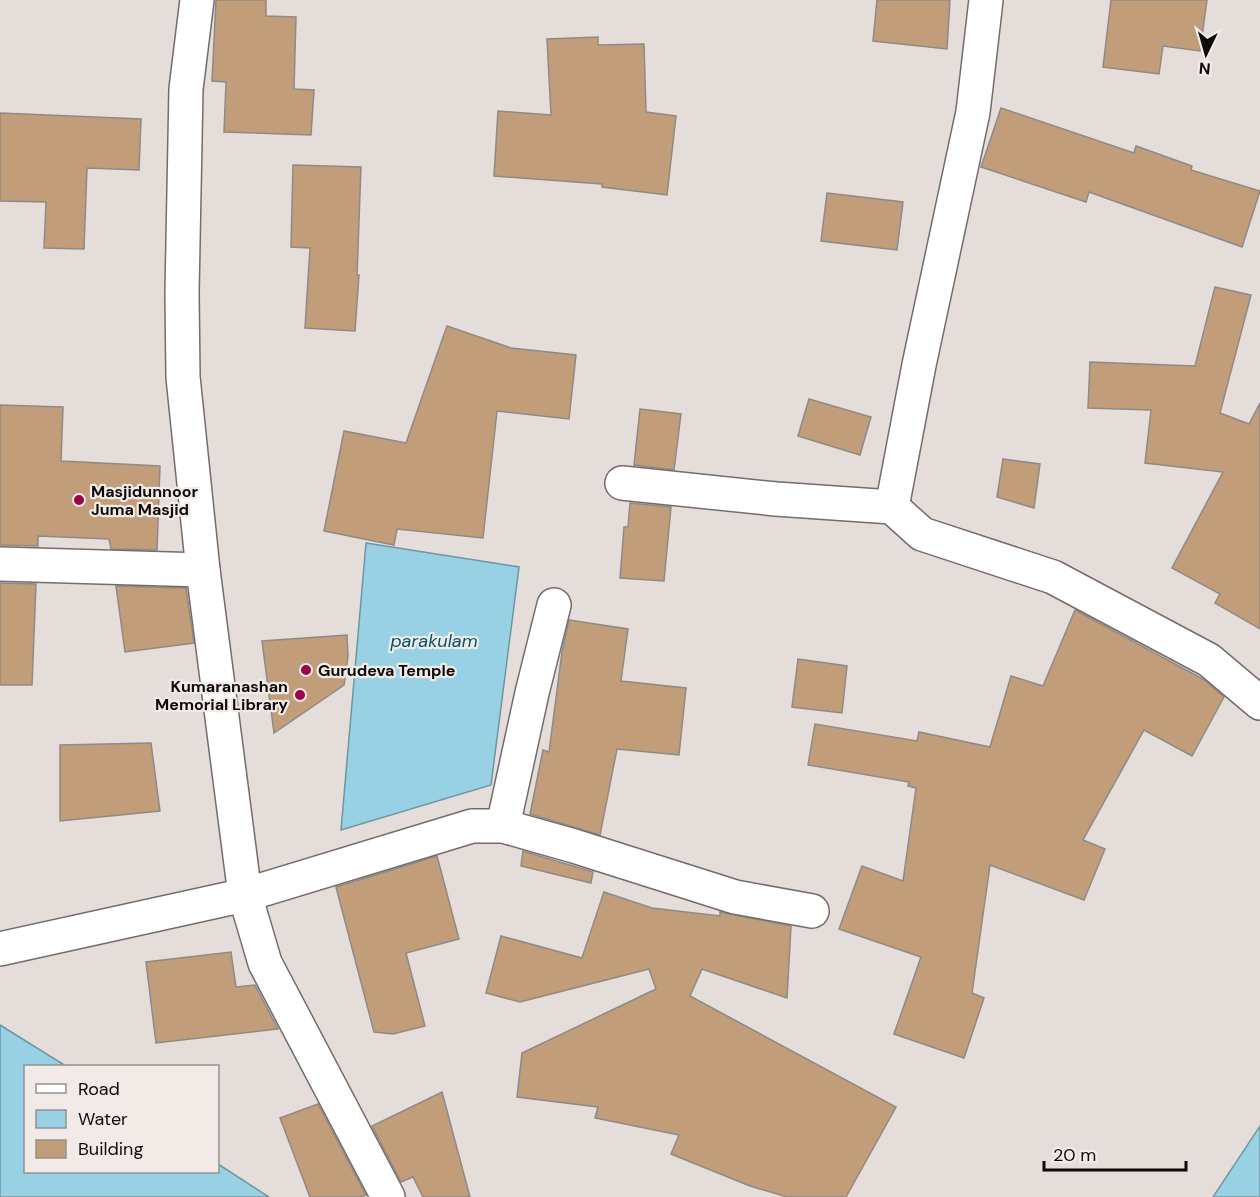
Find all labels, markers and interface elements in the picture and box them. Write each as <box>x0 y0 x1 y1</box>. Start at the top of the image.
north arrow <box>1176 24 1236 84</box>
text: N <box>1198 57 1211 79</box>
place label: Masjidunnoor Juma Masjid <box>91 481 198 520</box>
marker: Masjidunnoor Juma Masjid <box>72 493 86 507</box>
water label: parakulam <box>389 629 478 653</box>
place label: Gurudeva Temple <box>318 660 455 681</box>
marker: Gurudeva Temple <box>299 663 313 677</box>
place label: Kumaranashan Memorial Library <box>155 676 288 715</box>
marker: Kumaranashan Memorial Library <box>293 688 307 702</box>
legend <box>24 1065 219 1173</box>
text: Road <box>78 1077 120 1101</box>
text: Water <box>78 1107 128 1131</box>
scale bar <box>1044 1134 1186 1172</box>
text: Building <box>78 1137 143 1161</box>
text: 20 m <box>1053 1143 1096 1167</box>

